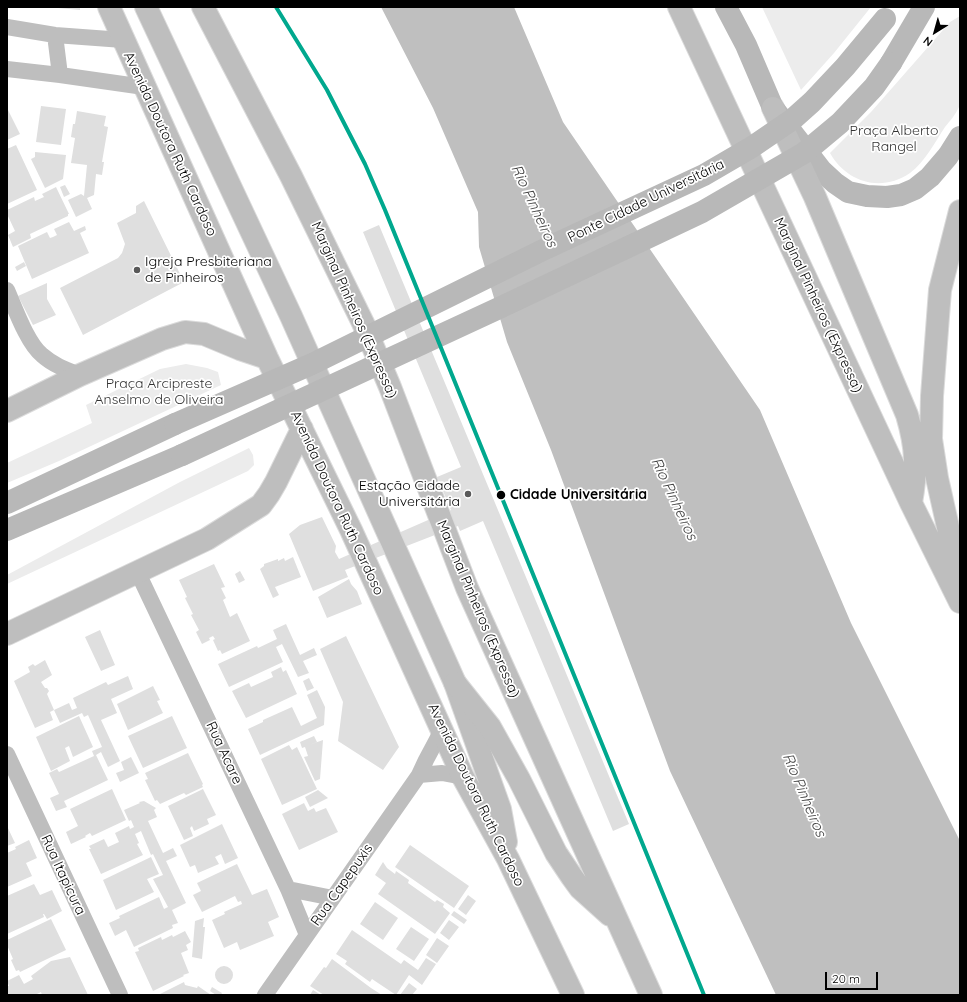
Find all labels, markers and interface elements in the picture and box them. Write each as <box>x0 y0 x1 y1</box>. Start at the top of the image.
north arrow <box>915 12 955 52</box>
text: N <box>920 34 935 50</box>
street label: Avenida Doutora Ruth Cardoso <box>120 49 220 239</box>
park label: Praça Alberto Rangel <box>850 123 938 156</box>
street label: Ponte Cidade Universitária <box>565 156 727 246</box>
water label: Rio Pinheiros <box>507 162 561 250</box>
street label: Marginal Pinheiros (Expressa) <box>770 215 866 395</box>
street label: Marginal Pinheiros (Expressa) <box>307 219 401 401</box>
place label: Igreja Presbiteriana de Pinheiros <box>145 254 272 286</box>
marker: Igreja Presbiteriana de Pinheiros <box>132 265 142 275</box>
park label: Praça Arcipreste Anselmo de Oliveira <box>95 376 223 408</box>
street label: Avenida Doutora Ruth Cardoso <box>287 408 387 598</box>
water label: Rio Pinheiros <box>647 455 701 543</box>
place label: Estação Cidade Universitária <box>359 478 460 510</box>
place label: Cidade Universitária <box>510 487 647 503</box>
marker: Estação Cidade Universitária <box>463 489 473 499</box>
marker: Cidade Universitária <box>495 489 507 501</box>
street label: Marginal Pinheiros (Expressa) <box>433 518 523 700</box>
street label: Avenida Doutora Ruth Cardoso <box>424 701 528 889</box>
street label: Rua Acare <box>202 719 246 787</box>
water label: Rio Pinheiros <box>778 751 830 839</box>
street label: Rua Itapicura <box>37 832 89 918</box>
street label: Rua Capepuxis <box>307 841 377 929</box>
scale bar <box>827 964 880 990</box>
text: 20 m <box>832 971 860 986</box>

